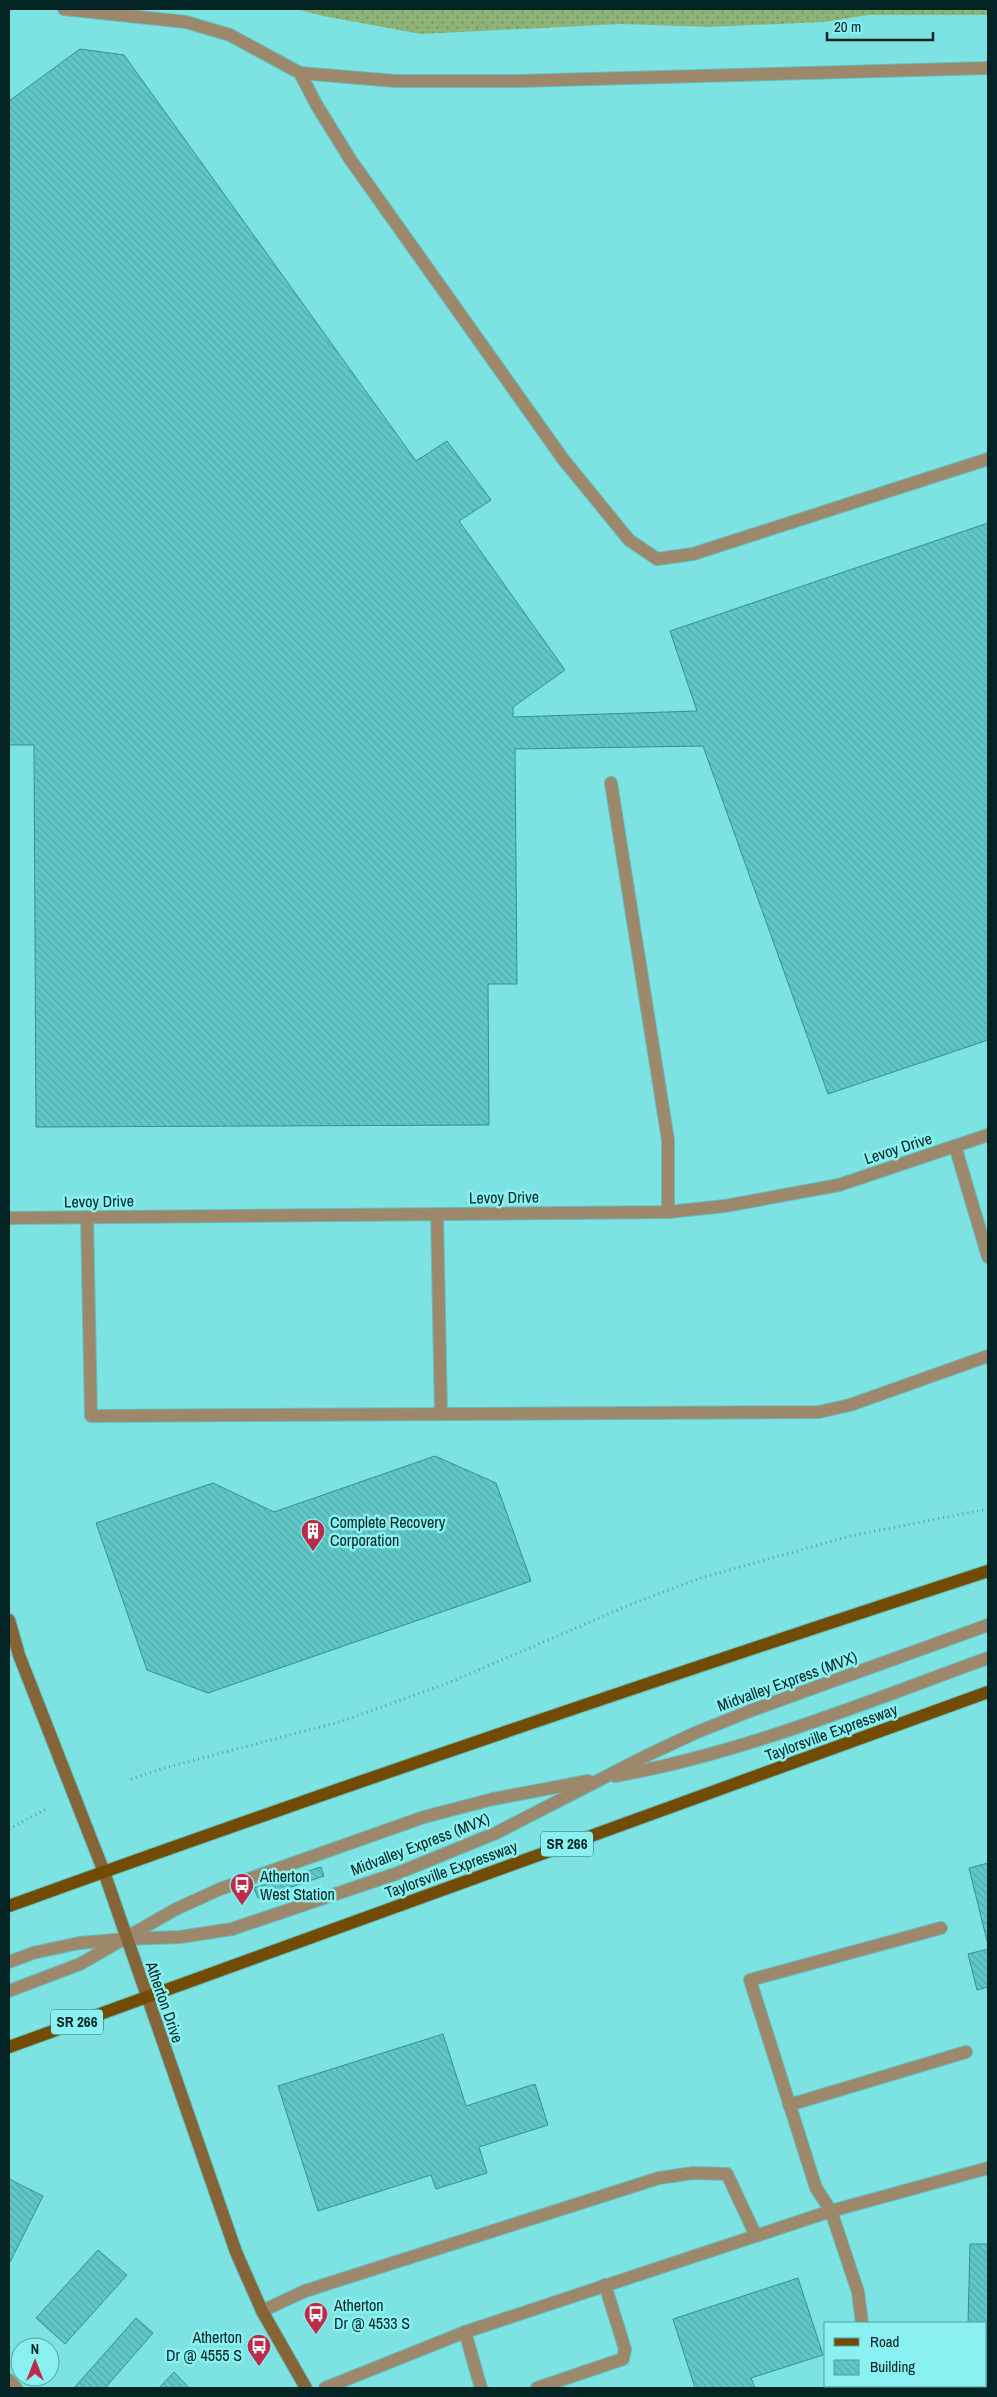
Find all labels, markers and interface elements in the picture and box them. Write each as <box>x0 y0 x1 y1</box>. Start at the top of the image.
scale bar <box>827 10 933 42</box>
text: 20 m <box>834 16 861 37</box>
street label: Levoy Drive <box>861 1127 935 1169</box>
street label: Levoy Drive <box>469 1185 539 1209</box>
street label: Levoy Drive <box>64 1189 134 1213</box>
place label: Complete Recovery Corporation <box>330 1511 446 1551</box>
building icon: Complete Recovery Corporation <box>300 1518 326 1552</box>
street label: Midvalley Express (MVX) <box>714 1645 860 1717</box>
street label: Taylorsville Expressway <box>762 1698 901 1766</box>
street label: Midvalley Express (MVX) <box>347 1807 493 1881</box>
road number: SR 266 <box>541 1832 593 1856</box>
street label: Taylorsville Expressway <box>382 1835 521 1903</box>
place label: Atherton West Station <box>259 1865 335 1905</box>
bus stop icon: Atherton West Station <box>229 1872 255 1906</box>
street label: Atherton Drive <box>141 1957 189 2046</box>
road number: SR 266 <box>51 2010 103 2034</box>
place label: Atherton Dr @ 4533 S <box>333 2294 410 2334</box>
bus stop icon: Atherton Dr @ 4533 S <box>303 2301 329 2335</box>
legend <box>824 2322 987 2387</box>
place label: Atherton Dr @ 4555 S <box>166 2326 242 2366</box>
text: Road <box>870 2331 899 2352</box>
bus stop icon: Atherton Dr @ 4555 S <box>246 2333 272 2367</box>
north arrow <box>10 2337 60 2387</box>
text: N <box>31 2340 39 2358</box>
text: Building <box>870 2356 915 2377</box>

